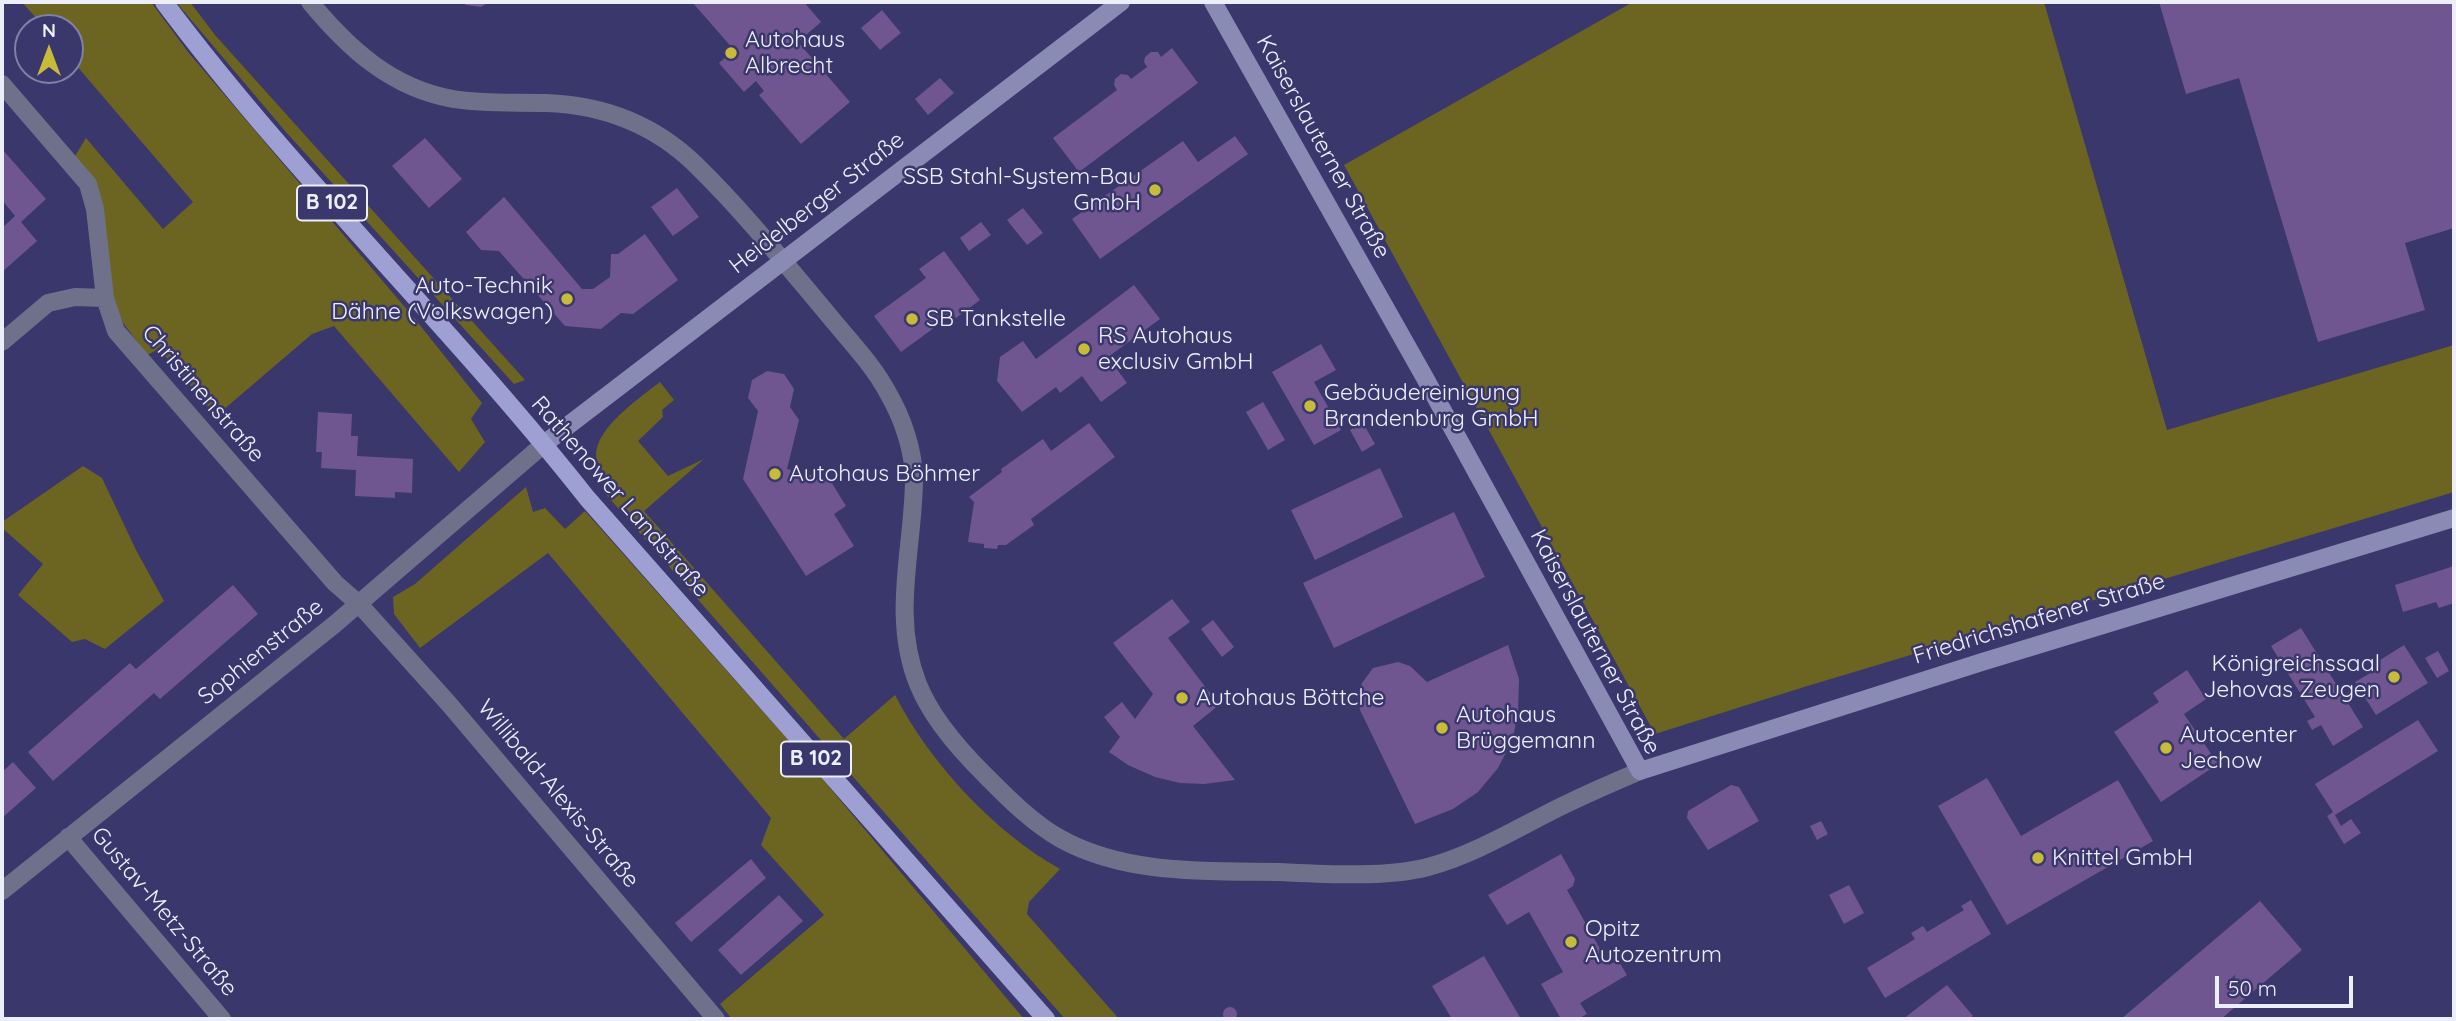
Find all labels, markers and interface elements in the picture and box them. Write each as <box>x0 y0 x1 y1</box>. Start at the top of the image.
north arrow <box>14 14 84 84</box>
text: N <box>42 18 56 42</box>
place label: Autohaus Albrecht <box>745 26 845 80</box>
street label: Kaiserslauterner Straße <box>1250 31 1396 263</box>
marker: Autohaus Albrecht <box>723 45 739 61</box>
street label: Heidelberger Straße <box>724 126 910 280</box>
place label: SSB Stahl-System-Bau GmbH <box>903 163 1141 217</box>
marker: SSB Stahl-System-Bau GmbH <box>1147 182 1163 198</box>
road number: B 102 <box>297 186 367 220</box>
place label: Auto-Technik Dähne (Volkswagen) <box>331 272 553 326</box>
marker: Auto-Technik Dähne (Volkswagen) <box>559 291 575 307</box>
place label: SB Tankstelle <box>926 305 1066 333</box>
marker: SB Tankstelle <box>904 311 920 327</box>
street label: Christinenstraße <box>136 320 270 468</box>
place label: RS Autohaus exclusiv GmbH <box>1098 322 1253 376</box>
marker: RS Autohaus exclusiv GmbH <box>1076 341 1092 357</box>
place label: Gebäudereinigung Brandenburg GmbH <box>1324 379 1539 433</box>
street label: Rathenower Landstraße <box>525 391 715 603</box>
marker: Gebäudereinigung Brandenburg GmbH <box>1302 398 1318 414</box>
place label: Autohaus Böhmer <box>789 460 980 488</box>
marker: Autohaus Böhmer <box>767 466 783 482</box>
street label: Kaiserslauterner Straße <box>1524 525 1666 759</box>
street label: Friedrichshafener Straße <box>1910 567 2168 671</box>
street label: Sophienstraße <box>193 593 329 711</box>
place label: Königreichssaal Jehovas Zeugen <box>2203 650 2380 704</box>
marker: Königreichssaal Jehovas Zeugen <box>2386 669 2402 685</box>
place label: Autohaus Böttche <box>1196 684 1385 712</box>
marker: Autohaus Böttche <box>1174 690 1190 706</box>
street label: Willibald-Alexis-Straße <box>471 694 645 894</box>
place label: Autohaus Brüggemann <box>1456 701 1595 755</box>
marker: Autohaus Brüggemann <box>1434 720 1450 736</box>
place label: Autocenter Jechow <box>2180 721 2297 775</box>
marker: Autocenter Jechow <box>2158 740 2174 756</box>
road number: B 102 <box>781 742 851 776</box>
street label: Gustav-Metz-Straße <box>85 822 243 1002</box>
place label: Knittel GmbH <box>2052 844 2193 872</box>
marker: Knittel GmbH <box>2030 850 2046 866</box>
place label: Opitz Autozentrum <box>1585 915 1722 969</box>
marker: Opitz Autozentrum <box>1563 934 1579 950</box>
scale bar <box>2218 962 2356 1006</box>
text: 50 m <box>2228 975 2277 1001</box>

